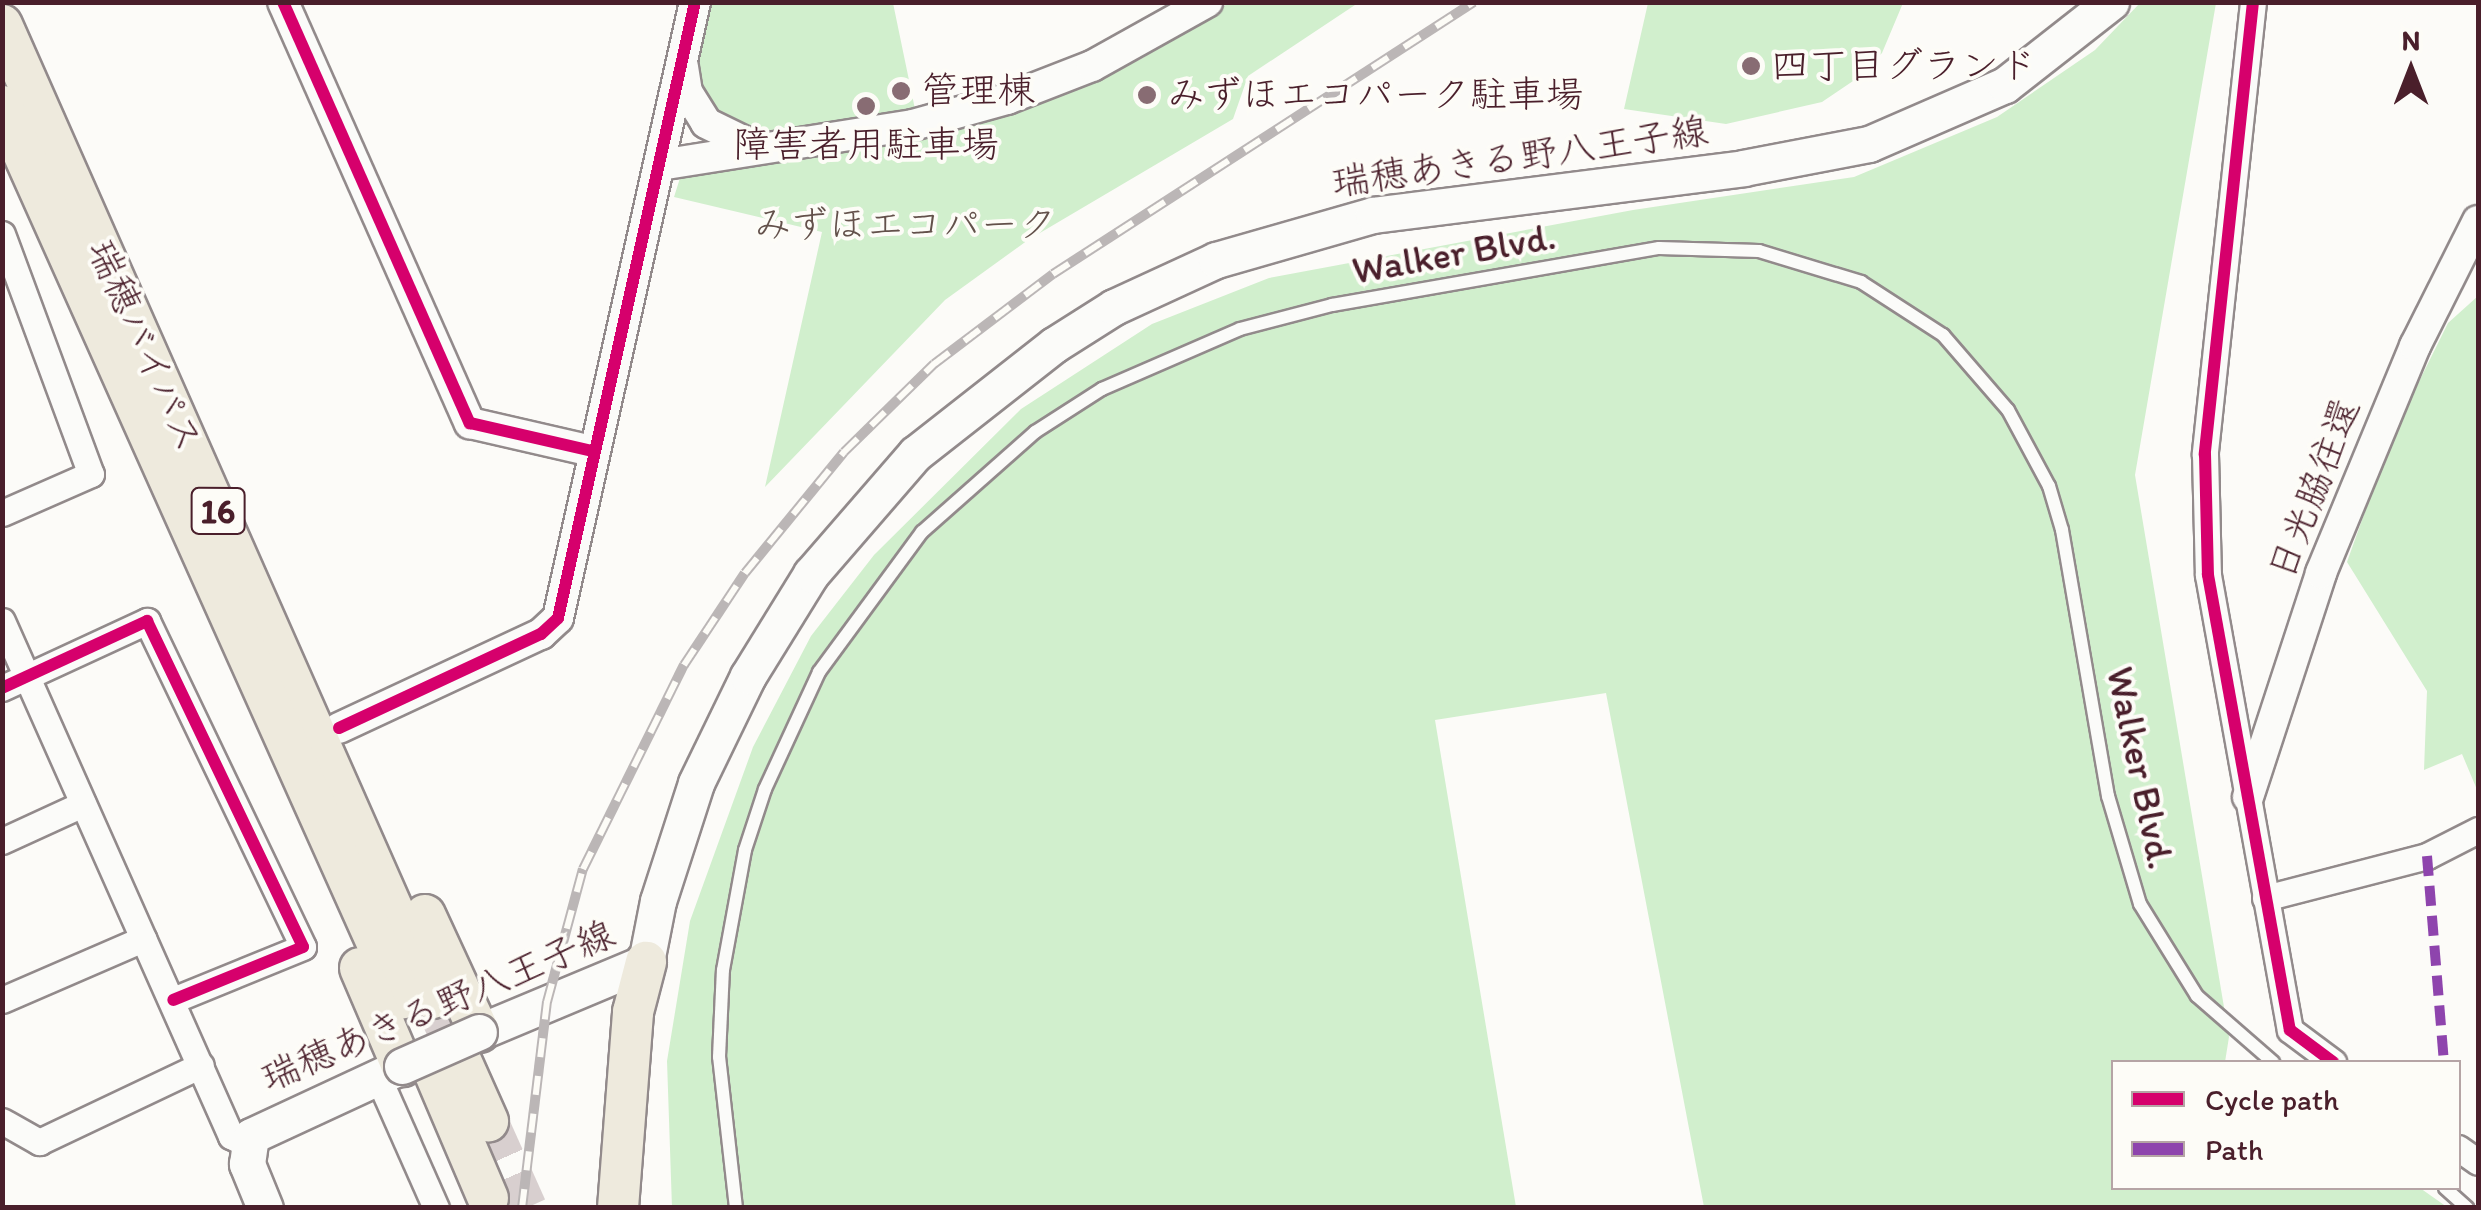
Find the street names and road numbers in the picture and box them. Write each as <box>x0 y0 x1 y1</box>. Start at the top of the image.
street label: 瑞穂あきる野八王子線 <box>1329 108 1711 206</box>
street label: Walker Blvd. <box>1349 214 1559 294</box>
street label: 瑞穂バイパス <box>78 233 212 459</box>
street label: 日光脇往還 <box>2259 392 2369 586</box>
road number: 16 <box>190 481 246 541</box>
street label: Walker Blvd. <box>2096 663 2184 873</box>
street label: 瑞穂あきる野八王子線 <box>254 911 622 1101</box>

